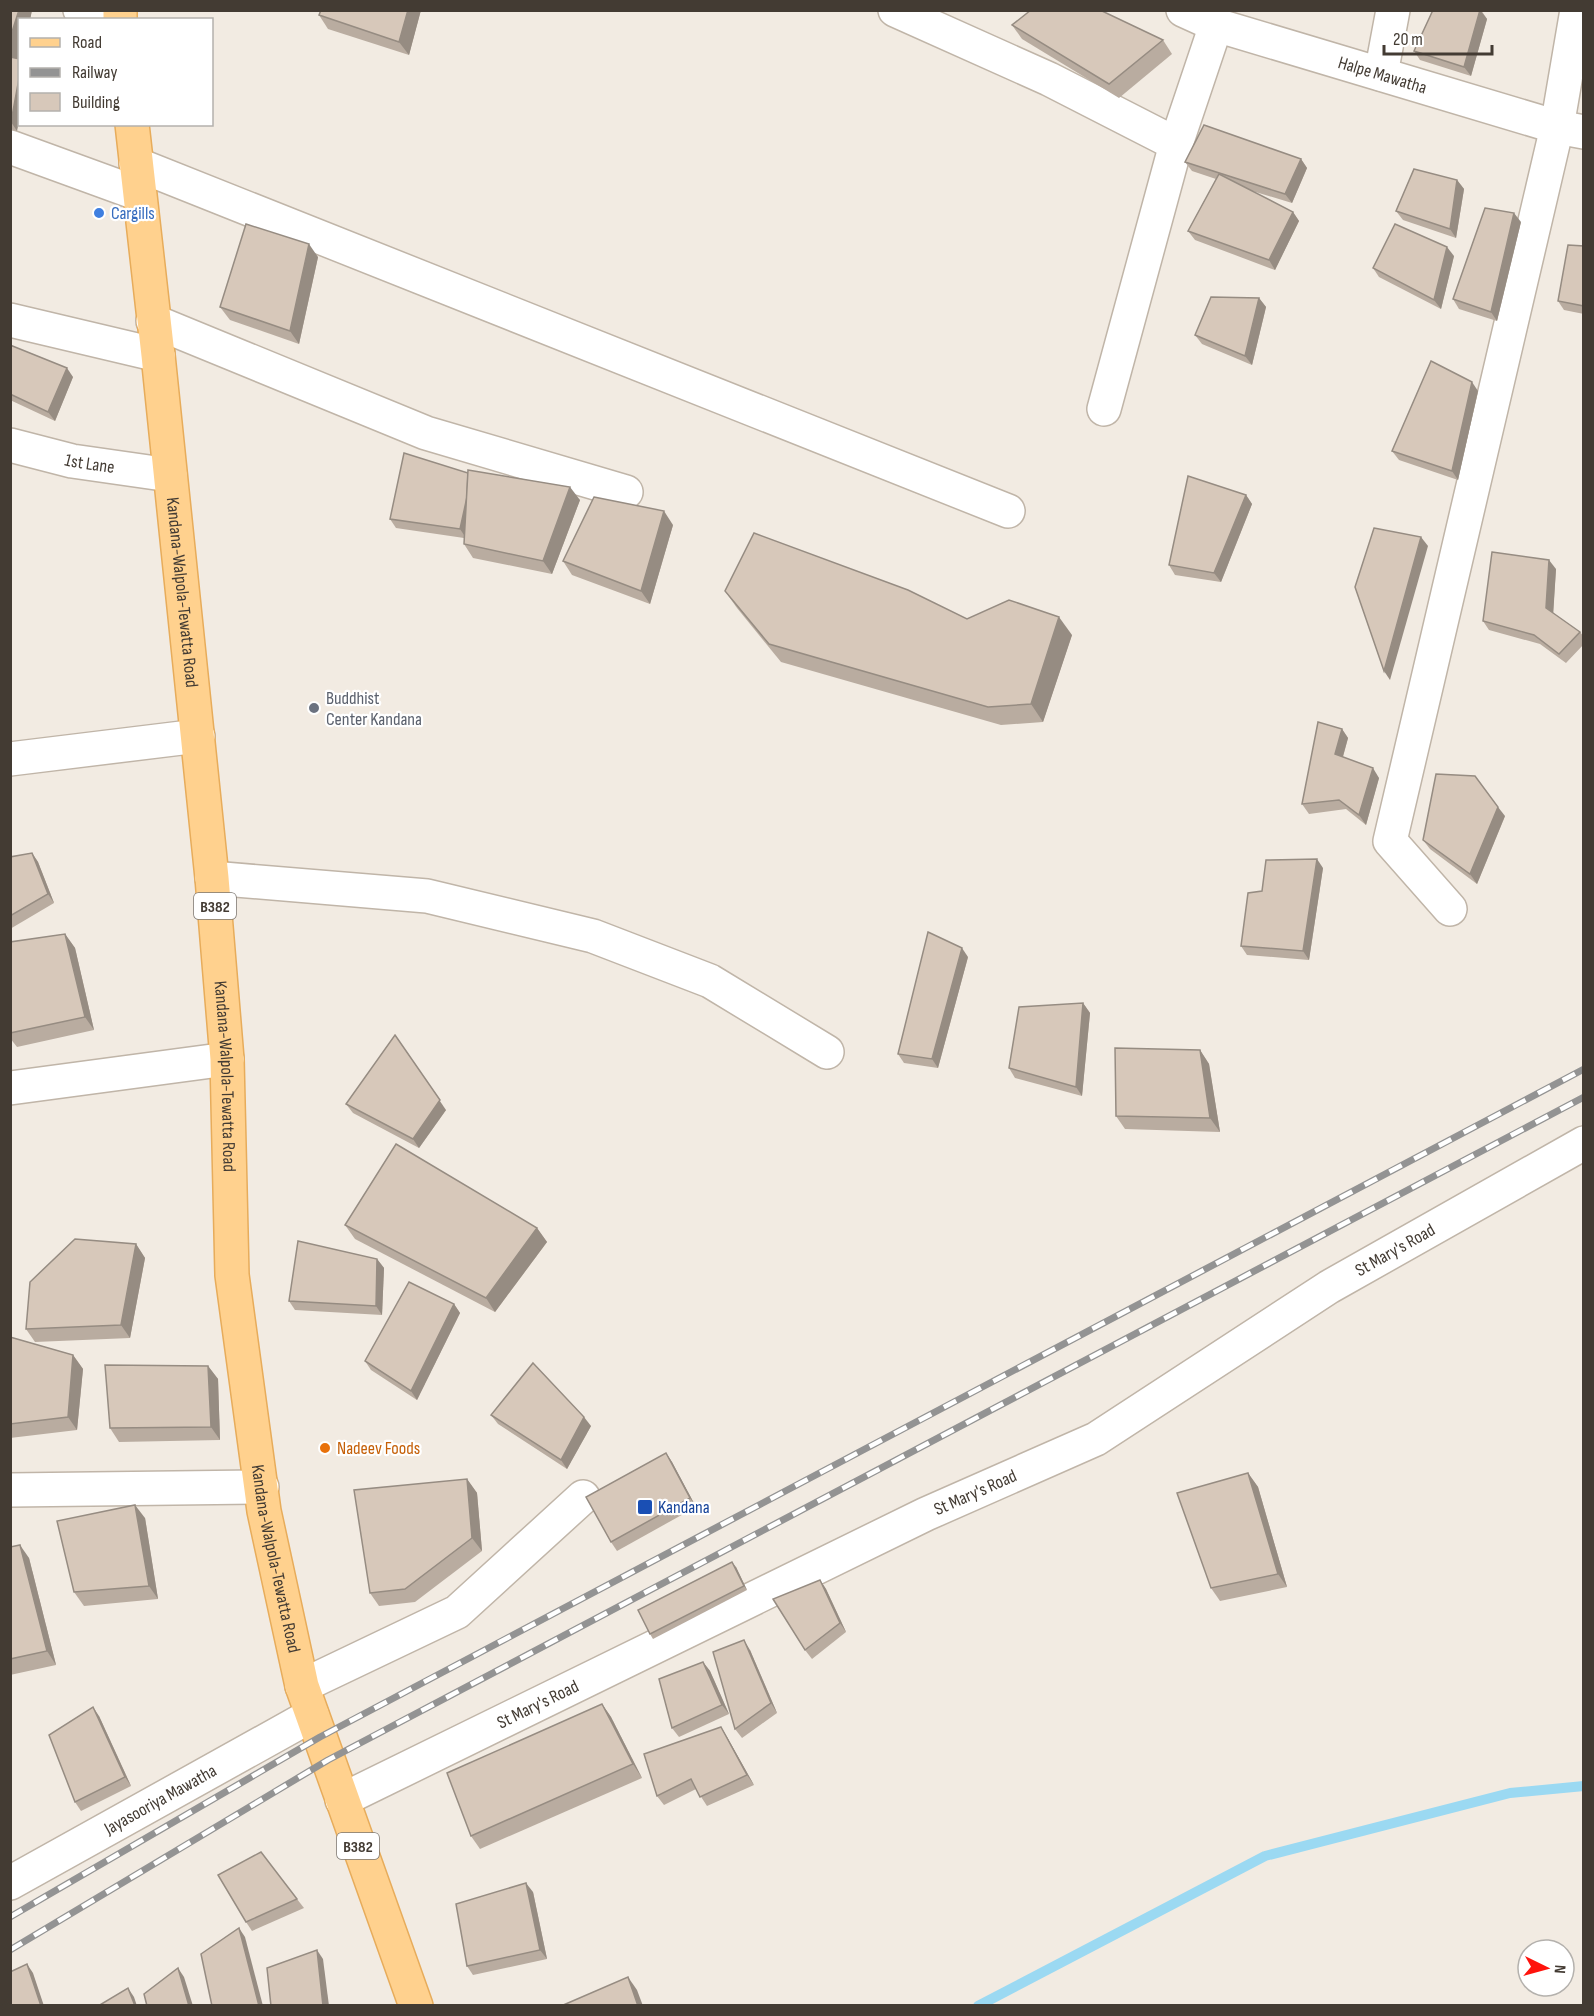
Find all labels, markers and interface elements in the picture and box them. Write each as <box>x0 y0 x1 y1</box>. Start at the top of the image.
legend <box>18 18 213 126</box>
scale bar <box>1384 18 1492 56</box>
text: 20 m <box>1393 29 1423 50</box>
text: Road <box>72 32 102 53</box>
street label: Halpe Mawatha <box>1335 52 1429 98</box>
text: Railway <box>72 62 117 83</box>
text: Building <box>72 92 120 113</box>
place label: Cargills <box>111 203 155 224</box>
marker: Cargills <box>92 206 106 220</box>
street label: 1st Lane <box>63 450 116 478</box>
street label: Kandana-Walpola-Tewatta Road <box>162 496 202 689</box>
place label: Buddhist Center Kandana <box>326 688 422 730</box>
marker: Buddhist Center Kandana <box>307 701 321 715</box>
road number: B382 <box>194 893 236 919</box>
street label: Kandana-Walpola-Tewatta Road <box>210 980 240 1172</box>
street label: St Mary's Road <box>1352 1219 1439 1281</box>
place label: Nadeev Foods <box>337 1438 420 1459</box>
marker: Nadeev Foods <box>318 1441 332 1455</box>
street label: Kandana-Walpola-Tewatta Road <box>247 1463 304 1655</box>
street label: St Mary's Road <box>931 1465 1020 1520</box>
place label: Kandana <box>658 1497 710 1518</box>
marker: Kandana <box>636 1498 654 1516</box>
street label: St Mary's Road <box>494 1676 582 1733</box>
street label: Jayasooriya Mawatha <box>100 1760 220 1840</box>
road number: B382 <box>337 1833 379 1859</box>
north arrow <box>1516 1938 1576 1998</box>
text: N <box>1550 1964 1569 1974</box>

